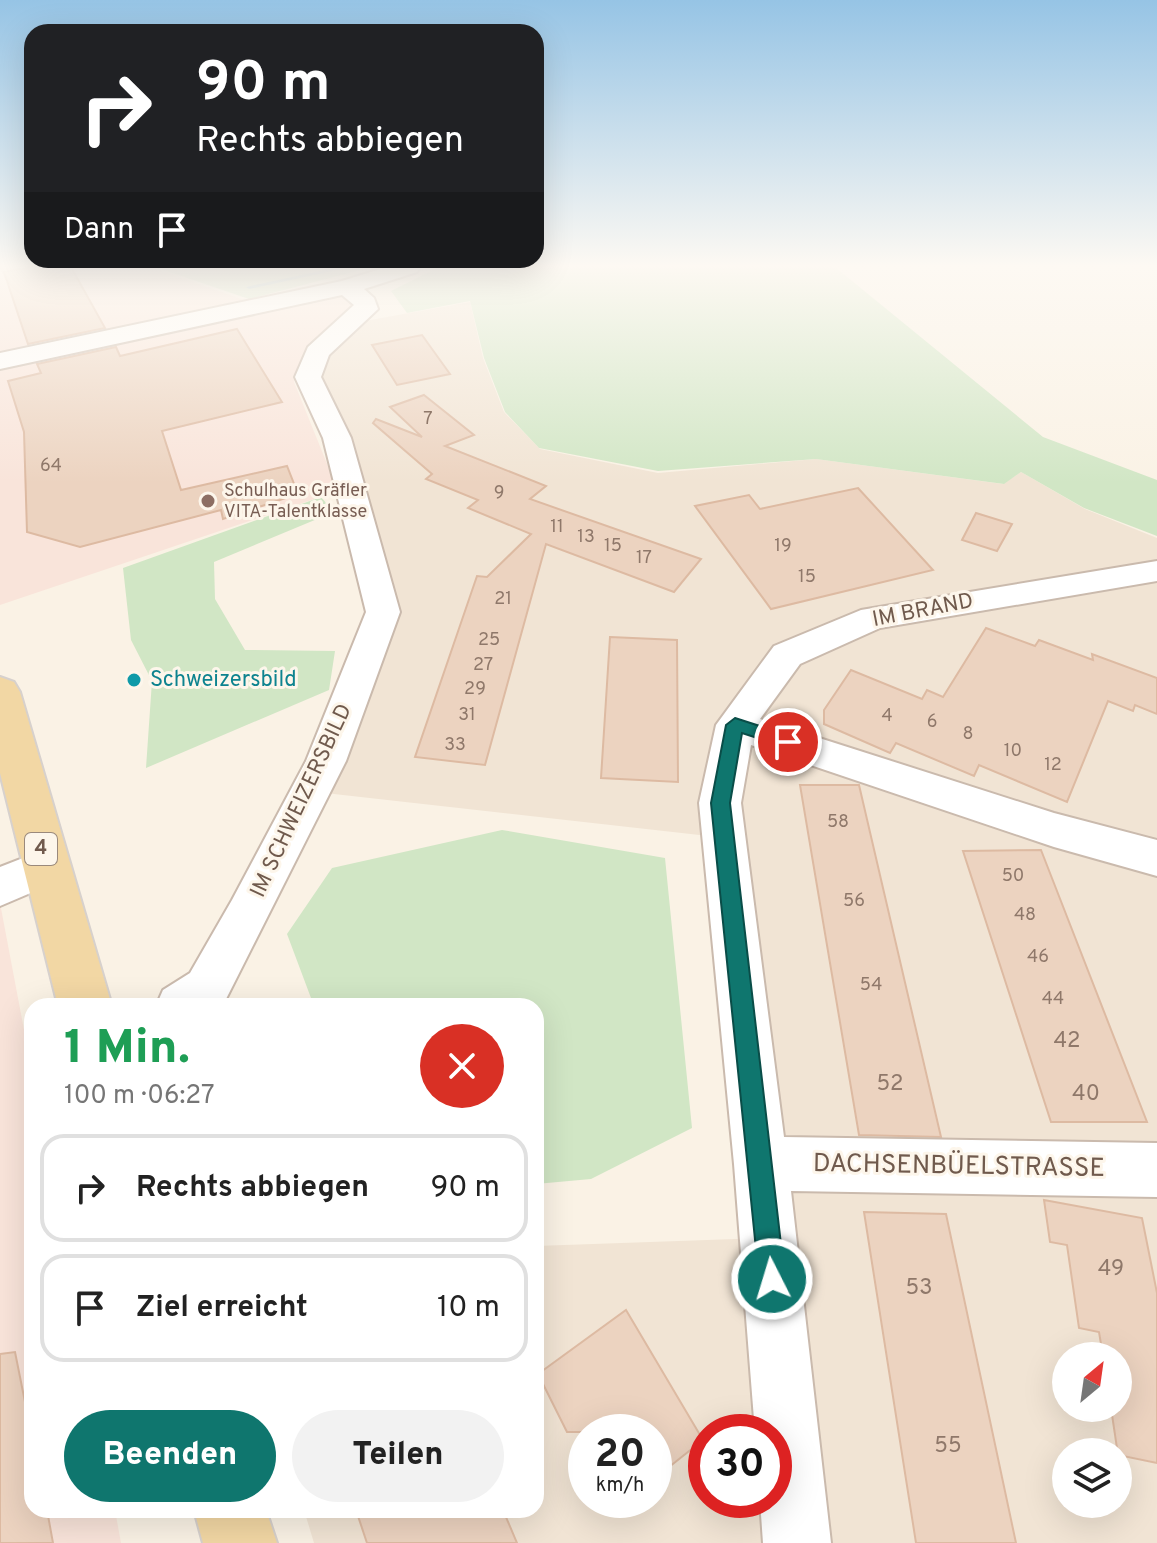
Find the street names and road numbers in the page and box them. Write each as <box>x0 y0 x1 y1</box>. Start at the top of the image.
street label: IM BRAND <box>870 588 976 634</box>
street label: IM SCHWEIZERSBILD <box>245 700 359 902</box>
road number: 4 <box>25 833 57 865</box>
street label: DACHSENBÜELSTRASSE <box>813 1147 1105 1186</box>

